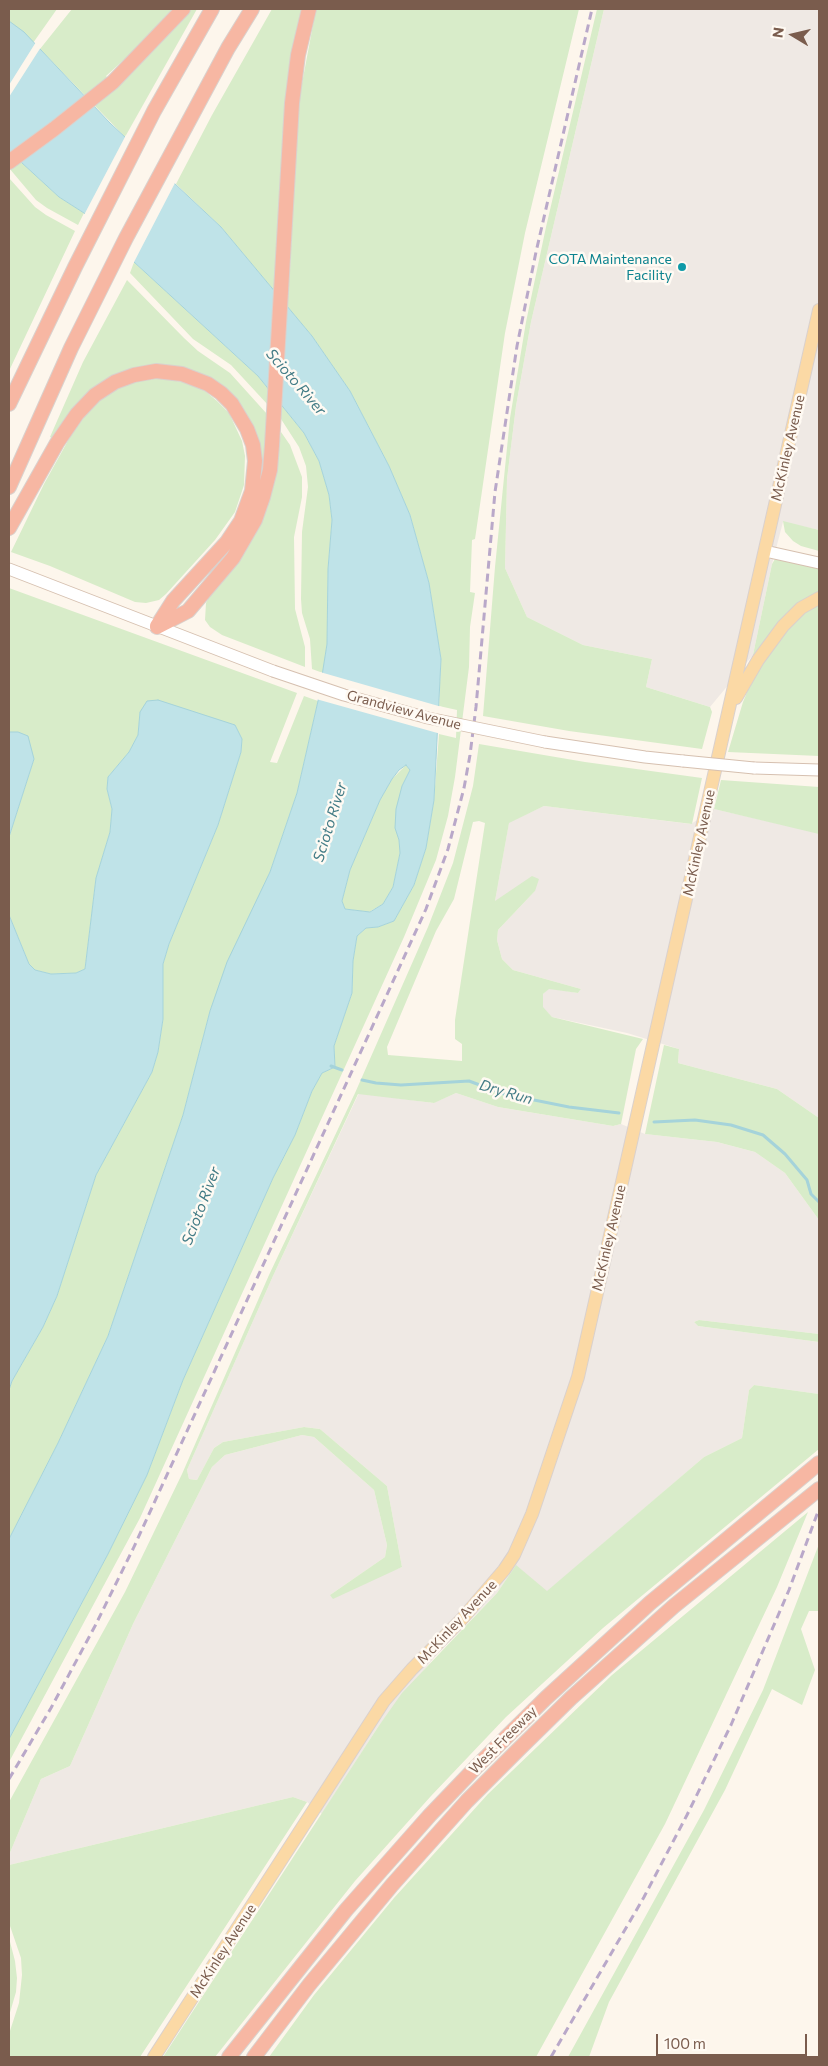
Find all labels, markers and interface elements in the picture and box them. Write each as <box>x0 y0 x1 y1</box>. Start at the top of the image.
north arrow <box>768 10 818 60</box>
text: N <box>768 26 787 39</box>
place label: COTA Maintenance Facility <box>548 251 672 284</box>
marker: COTA Maintenance Facility <box>676 261 688 273</box>
water label: Scioto River <box>262 345 330 419</box>
street label: McKinley Avenue <box>768 393 808 503</box>
street label: Grandview Avenue <box>345 687 463 733</box>
water label: Scioto River <box>309 780 351 864</box>
street label: McKinley Avenue <box>679 788 719 898</box>
water label: Dry Run <box>477 1076 535 1108</box>
water label: Scioto River <box>178 1164 224 1248</box>
street label: McKinley Avenue <box>589 1183 629 1293</box>
street label: McKinley Avenue <box>414 1577 500 1667</box>
street label: West Freeway <box>466 1703 540 1777</box>
street label: McKinley Avenue <box>186 1901 260 2001</box>
scale bar <box>658 2024 809 2056</box>
text: 100 m <box>664 2034 706 2052</box>

